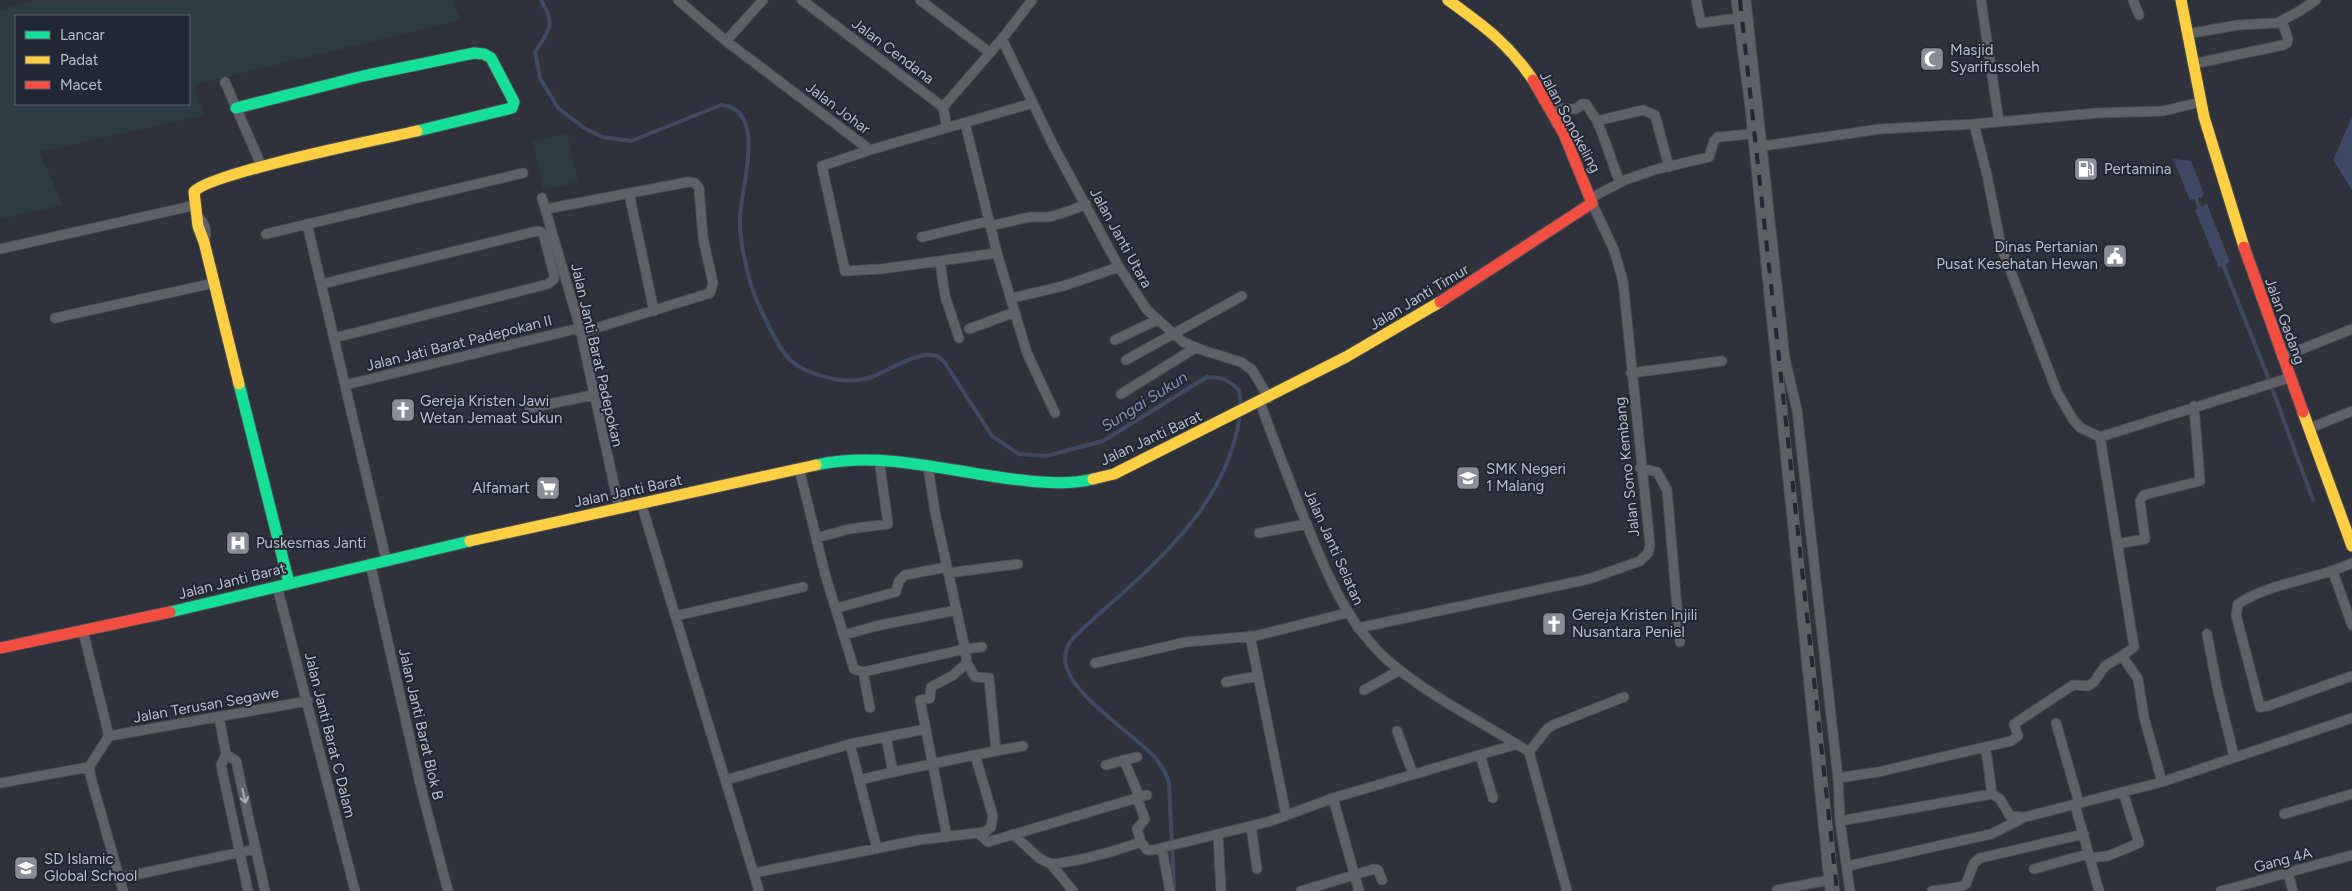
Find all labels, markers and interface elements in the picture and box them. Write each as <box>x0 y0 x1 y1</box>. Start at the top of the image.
street label: Jalan Cendana <box>848 14 938 88</box>
legend <box>15 15 190 105</box>
text: Lancar <box>60 26 105 44</box>
place label: Masjid Syarifussoleh <box>1950 41 2040 76</box>
mosque icon: Masjid Syarifussoleh <box>1919 46 1945 72</box>
text: Padat <box>60 51 99 69</box>
street label: Jalan Sonokeling <box>1536 68 1604 176</box>
text: Macet <box>60 76 103 94</box>
street label: Jalan Johar <box>802 78 874 138</box>
fuel station icon: Pertamina <box>2073 156 2099 182</box>
place label: Pertamina <box>2104 160 2171 178</box>
street label: Jalan Janti Utara <box>1086 185 1156 291</box>
place label: Dinas Pertanian Pusat Kesehatan Hewan <box>1936 238 2098 273</box>
public building icon: Dinas Pertanian Pusat Kesehatan Hewan <box>2102 243 2128 269</box>
street label: Jalan Janti Timur <box>1366 260 1472 334</box>
street label: Jalan Janti Barat Padepokan <box>567 261 627 449</box>
street label: Jalan Gadang <box>2261 275 2309 367</box>
street label: Jalan Jati Barat Padepokan II <box>364 311 554 375</box>
water label: Sungai Sukun <box>1097 367 1191 436</box>
place label: Gereja Kristen Jawi Wetan Jemaat Sukun <box>420 392 562 427</box>
street label: Jalan Sono Kembang <box>1611 396 1643 538</box>
church icon: Gereja Kristen Jawi Wetan Jemaat Sukun <box>390 397 416 423</box>
street label: Jalan Janti Barat <box>1097 406 1205 469</box>
place label: SMK Negeri 1 Malang <box>1486 460 1566 495</box>
school or university icon: SMK Negeri 1 Malang <box>1455 465 1481 491</box>
street label: Jalan Janti Barat <box>572 471 684 511</box>
supermarket icon: Alfamart <box>535 475 561 501</box>
place label: Alfamart <box>472 479 530 497</box>
street label: Jalan Janti Selatan <box>1300 486 1368 608</box>
hospital icon: Puskesmas Janti <box>225 530 251 556</box>
place label: Puskesmas Janti <box>256 534 366 552</box>
street label: Jalan Janti Barat <box>176 559 288 603</box>
place label: Gereja Kristen Injili Nusantara Peniel <box>1572 606 1698 641</box>
church icon: Gereja Kristen Injili Nusantara Peniel <box>1541 611 1567 637</box>
street label: Jalan Janti Barat Blok B <box>395 646 447 802</box>
street label: Jalan Janti Barat C Dalam <box>301 650 359 820</box>
street label: Jalan Terusan Segawe <box>132 683 280 727</box>
one-way arrow <box>240 787 249 803</box>
street label: Gang 4A <box>2252 844 2314 876</box>
place label: SD Islamic Global School <box>44 850 137 885</box>
school or university icon: SD Islamic Global School <box>13 855 39 881</box>

